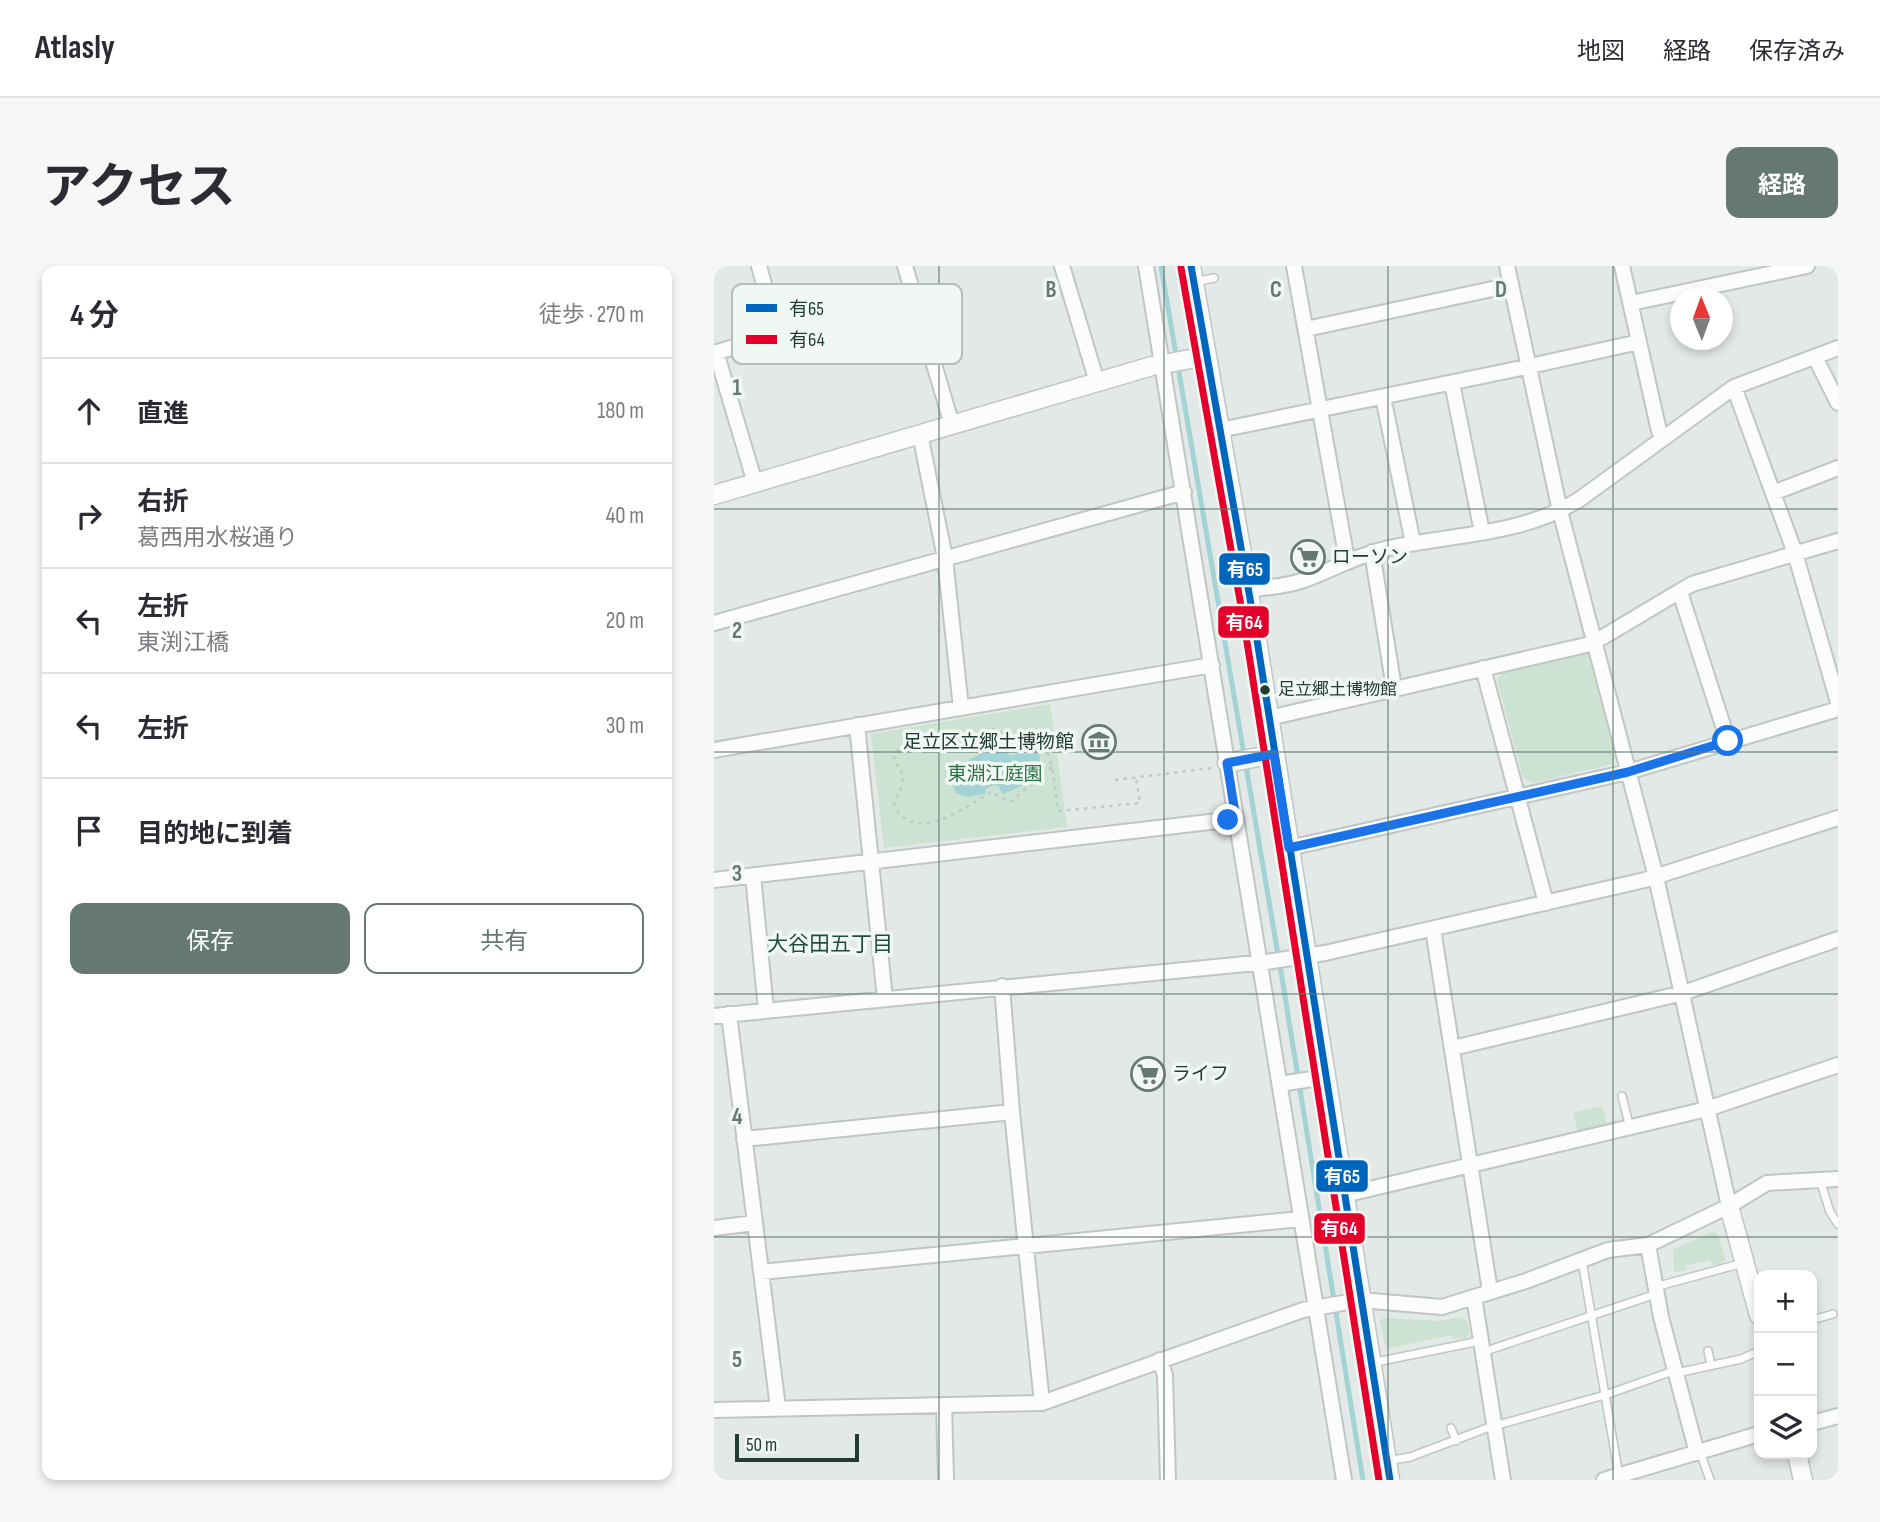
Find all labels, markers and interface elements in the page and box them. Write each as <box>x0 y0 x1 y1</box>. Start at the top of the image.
text: Atlasly <box>35 28 115 68</box>
text: 地図 <box>1577 37 1625 66</box>
text: 経路 <box>1663 37 1711 66</box>
text: 保存済み <box>1749 37 1845 66</box>
button: 経路 <box>1726 147 1838 218</box>
text: アクセス <box>42 159 236 218</box>
text: B <box>1046 276 1057 304</box>
text: C <box>1270 276 1282 304</box>
text: D <box>1495 276 1507 304</box>
legend <box>732 284 962 364</box>
north arrow <box>1670 287 1733 350</box>
text: 4 分 <box>70 298 119 334</box>
text: 有65 <box>789 298 824 321</box>
text: 徒歩 · 270 m <box>539 301 644 329</box>
text: 有64 <box>789 329 825 352</box>
text: 1 <box>732 374 742 402</box>
icon: ahead <box>70 392 108 430</box>
text: 180 m <box>597 397 644 425</box>
text: 直進 <box>137 399 189 430</box>
text: 右折 <box>137 487 189 518</box>
icon: right <box>70 497 108 535</box>
text: 40 m <box>606 502 644 530</box>
text: 葛西用水桜通り <box>137 524 298 552</box>
supermarket icon: ローソン <box>1289 538 1327 576</box>
place label: ローソン <box>1332 546 1408 569</box>
line badge: 有65 <box>1218 552 1271 586</box>
text: 有65 <box>1227 559 1263 582</box>
text: 左折 <box>137 592 189 623</box>
icon: left <box>70 602 108 640</box>
line badge: 有64 <box>1217 605 1270 639</box>
text: 20 m <box>606 607 644 635</box>
text: 有64 <box>1226 612 1263 635</box>
text: 2 <box>732 617 742 645</box>
text: 東渕江橋 <box>137 629 229 657</box>
place label: 足立郷土博物館 <box>1278 680 1397 700</box>
marker: 足立郷土博物館 <box>1258 683 1272 697</box>
icon: left <box>70 707 108 745</box>
text: 30 m <box>606 712 644 740</box>
text: 左折 <box>137 714 189 745</box>
museum icon: 足立区立郷土博物館 <box>1080 723 1118 761</box>
route start <box>1712 725 1743 756</box>
place label: 足立区立郷土博物館 <box>903 731 1074 754</box>
park label: 東淵江庭園 <box>947 763 1043 786</box>
route end <box>1212 804 1243 835</box>
icon: arrive <box>70 812 108 850</box>
text: 目的地に到着 <box>137 819 293 850</box>
text: 3 <box>732 860 742 888</box>
button: 保存 <box>70 903 350 974</box>
button: 共有 <box>364 903 644 974</box>
district label: 大谷田五丁目 <box>767 932 893 957</box>
supermarket icon: ライフ <box>1129 1055 1167 1093</box>
place label: ライフ <box>1172 1063 1229 1086</box>
text: 4 <box>732 1103 743 1131</box>
line badge: 有65 <box>1315 1159 1369 1193</box>
text: 有65 <box>1324 1166 1360 1189</box>
line badge: 有64 <box>1313 1212 1366 1245</box>
text: 有64 <box>1321 1218 1358 1241</box>
map controls <box>1754 1270 1817 1459</box>
button: + <box>1754 1270 1817 1333</box>
button: − <box>1754 1333 1817 1396</box>
text: 5 <box>732 1346 742 1374</box>
button: layers <box>1754 1396 1817 1459</box>
scale bar <box>735 1431 859 1463</box>
text: 50 m <box>746 1434 777 1457</box>

